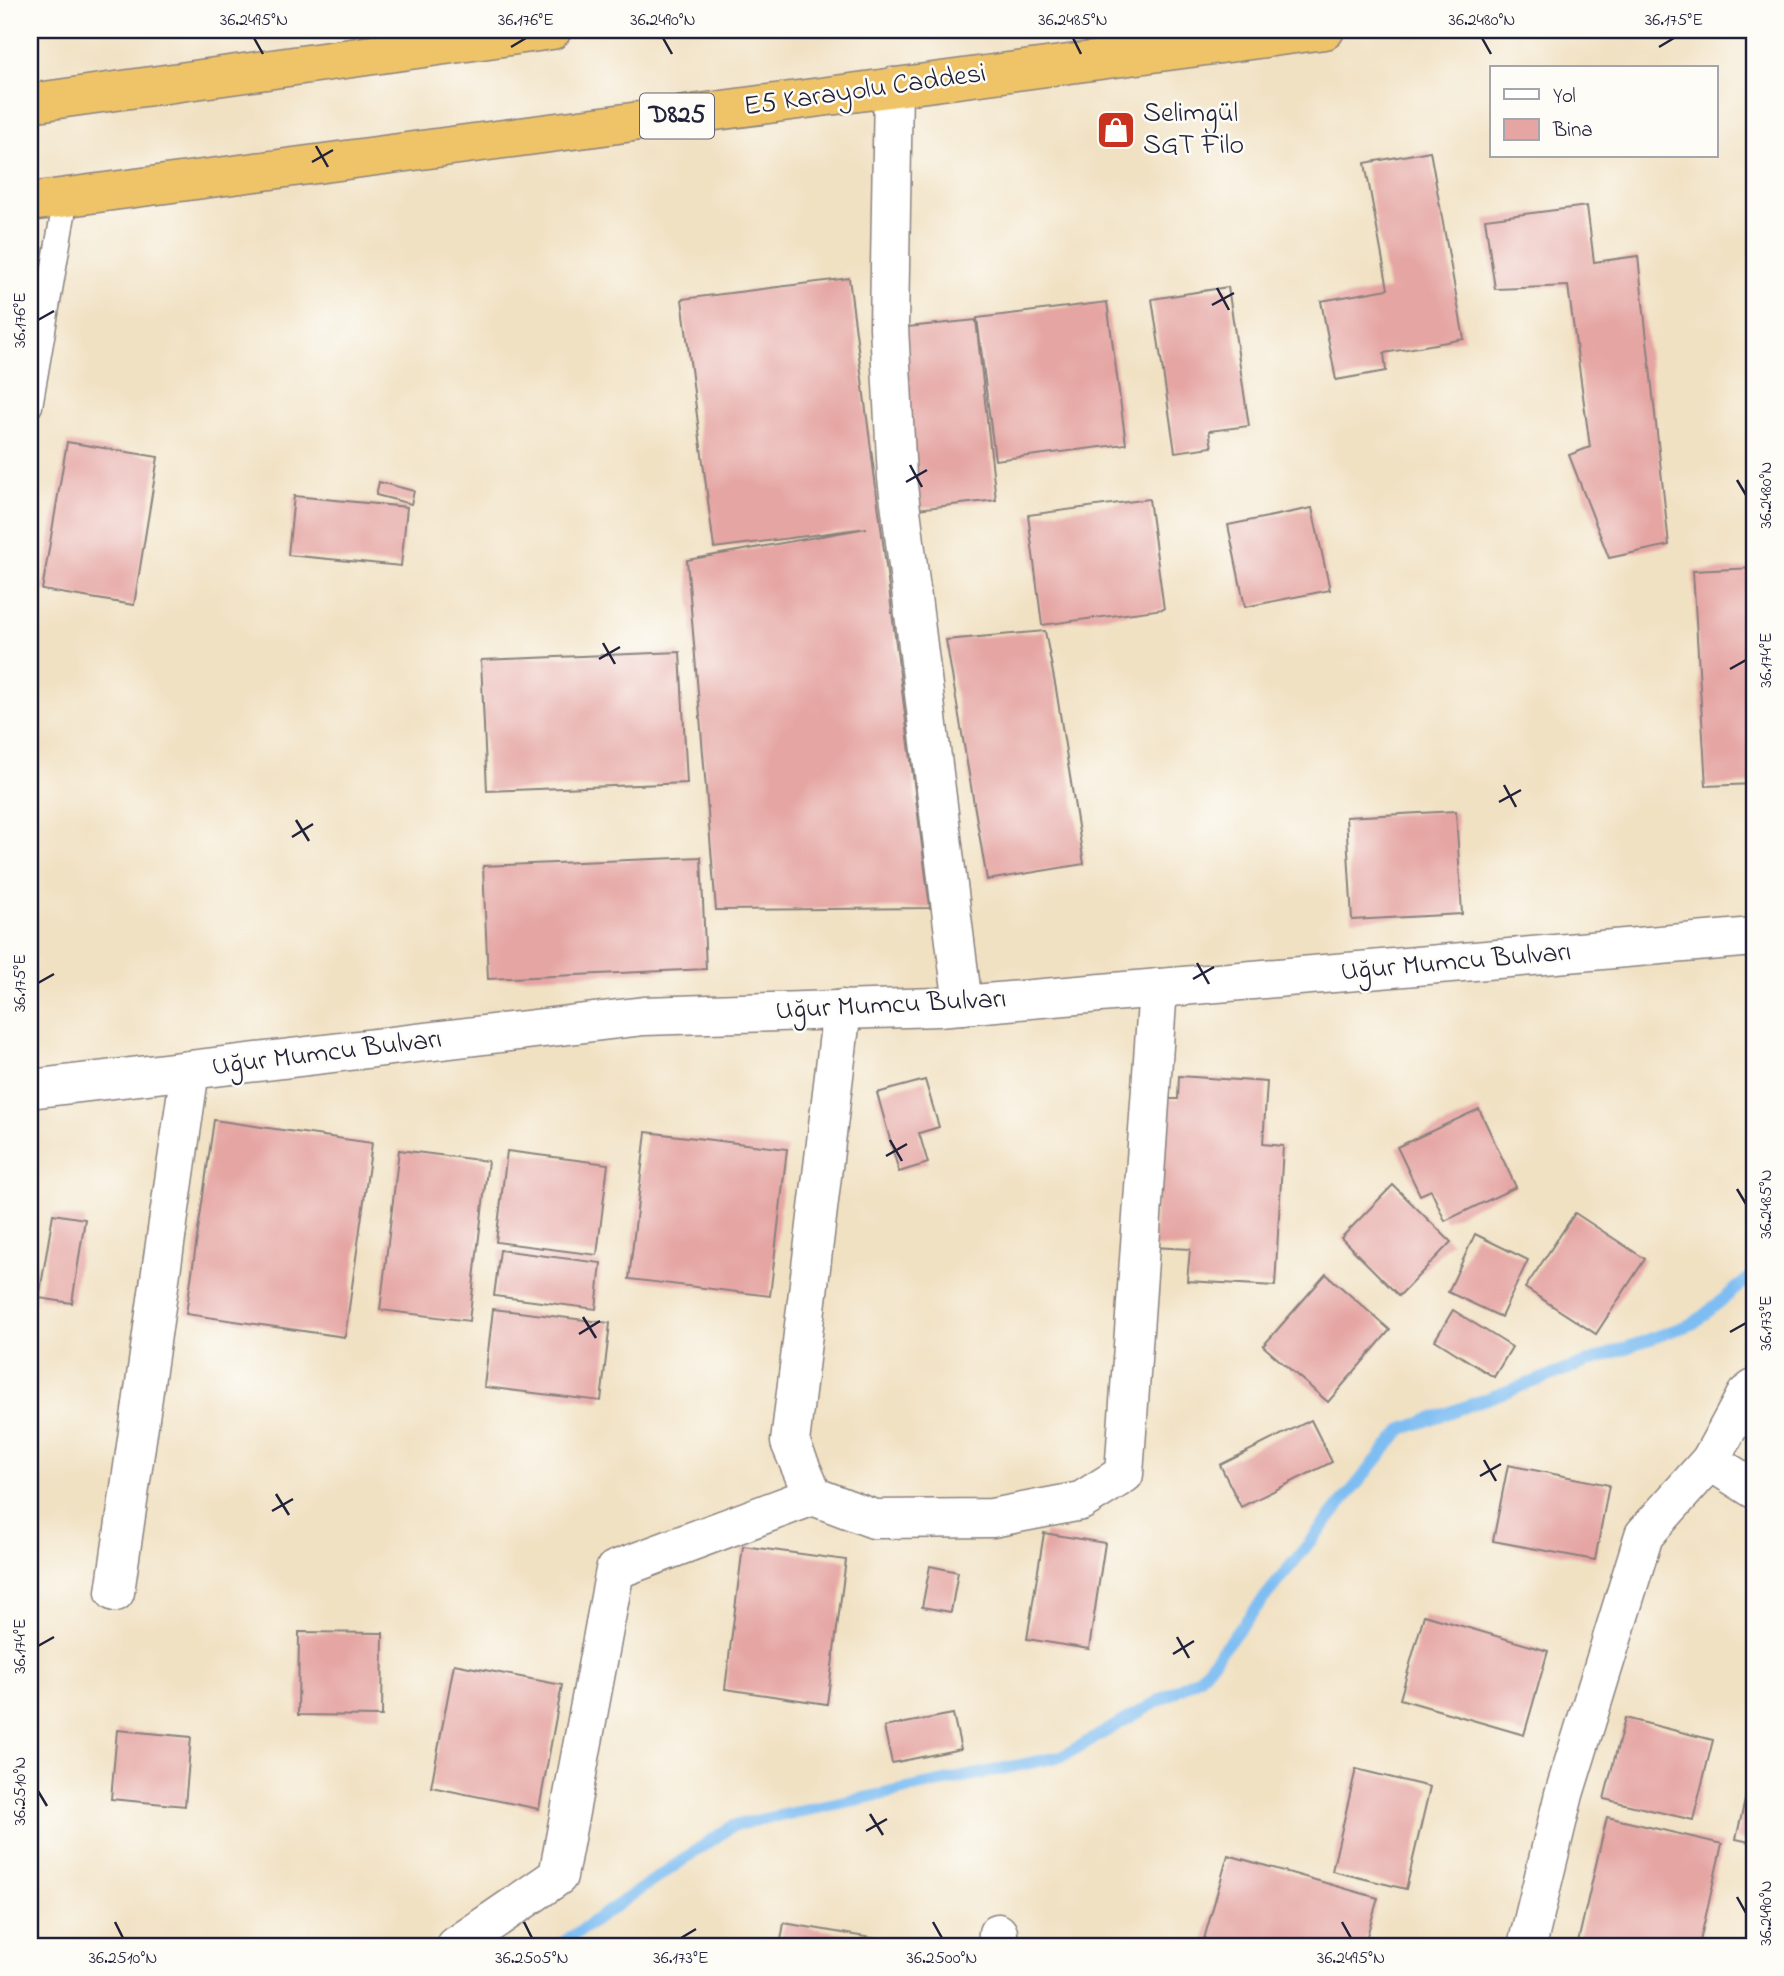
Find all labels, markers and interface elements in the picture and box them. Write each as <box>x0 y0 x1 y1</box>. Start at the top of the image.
text: 36.2495°N <box>220 8 288 34</box>
text: 36.176°E <box>498 8 554 34</box>
text: 36.2490°N <box>630 8 696 34</box>
text: 36.2485°N <box>1038 8 1108 34</box>
text: 36.2480°N <box>1449 8 1515 34</box>
text: 36.175°E <box>1645 8 1703 34</box>
street label: E5 Karayolu Caddesi <box>741 54 989 128</box>
legend <box>1490 66 1718 158</box>
text: Yol <box>1553 82 1576 112</box>
road number: D825 <box>640 94 714 139</box>
place label: Selimgül SGT Filo <box>1143 94 1244 167</box>
shop icon: Selimgül SGT Filo <box>1095 109 1137 151</box>
text: Bina <box>1552 116 1593 146</box>
text: 36.176°E <box>8 292 34 348</box>
text: 36.2480°N <box>1754 462 1780 528</box>
text: 36.174°E <box>1754 632 1780 688</box>
street label: Uğur Mumcu Bulvarı <box>1339 933 1573 993</box>
text: 36.175°E <box>8 954 34 1012</box>
street label: Uğur Mumcu Bulvarı <box>775 979 1007 1033</box>
street label: Uğur Mumcu Bulvarı <box>210 1020 444 1088</box>
text: 36.2485°N <box>1754 1169 1780 1239</box>
text: 36.173°E <box>1754 1295 1780 1351</box>
text: 36.174°E <box>8 1618 34 1674</box>
text: 36.2510°N <box>8 1757 34 1825</box>
text: 36.2490°N <box>1754 1880 1780 1946</box>
text: 36.2510°N <box>89 1946 157 1972</box>
text: 36.2505°N <box>495 1946 569 1972</box>
text: 36.173°E <box>653 1946 709 1972</box>
text: 36.2500°N <box>907 1946 977 1972</box>
text: 36.2495°N <box>1317 1946 1385 1972</box>

